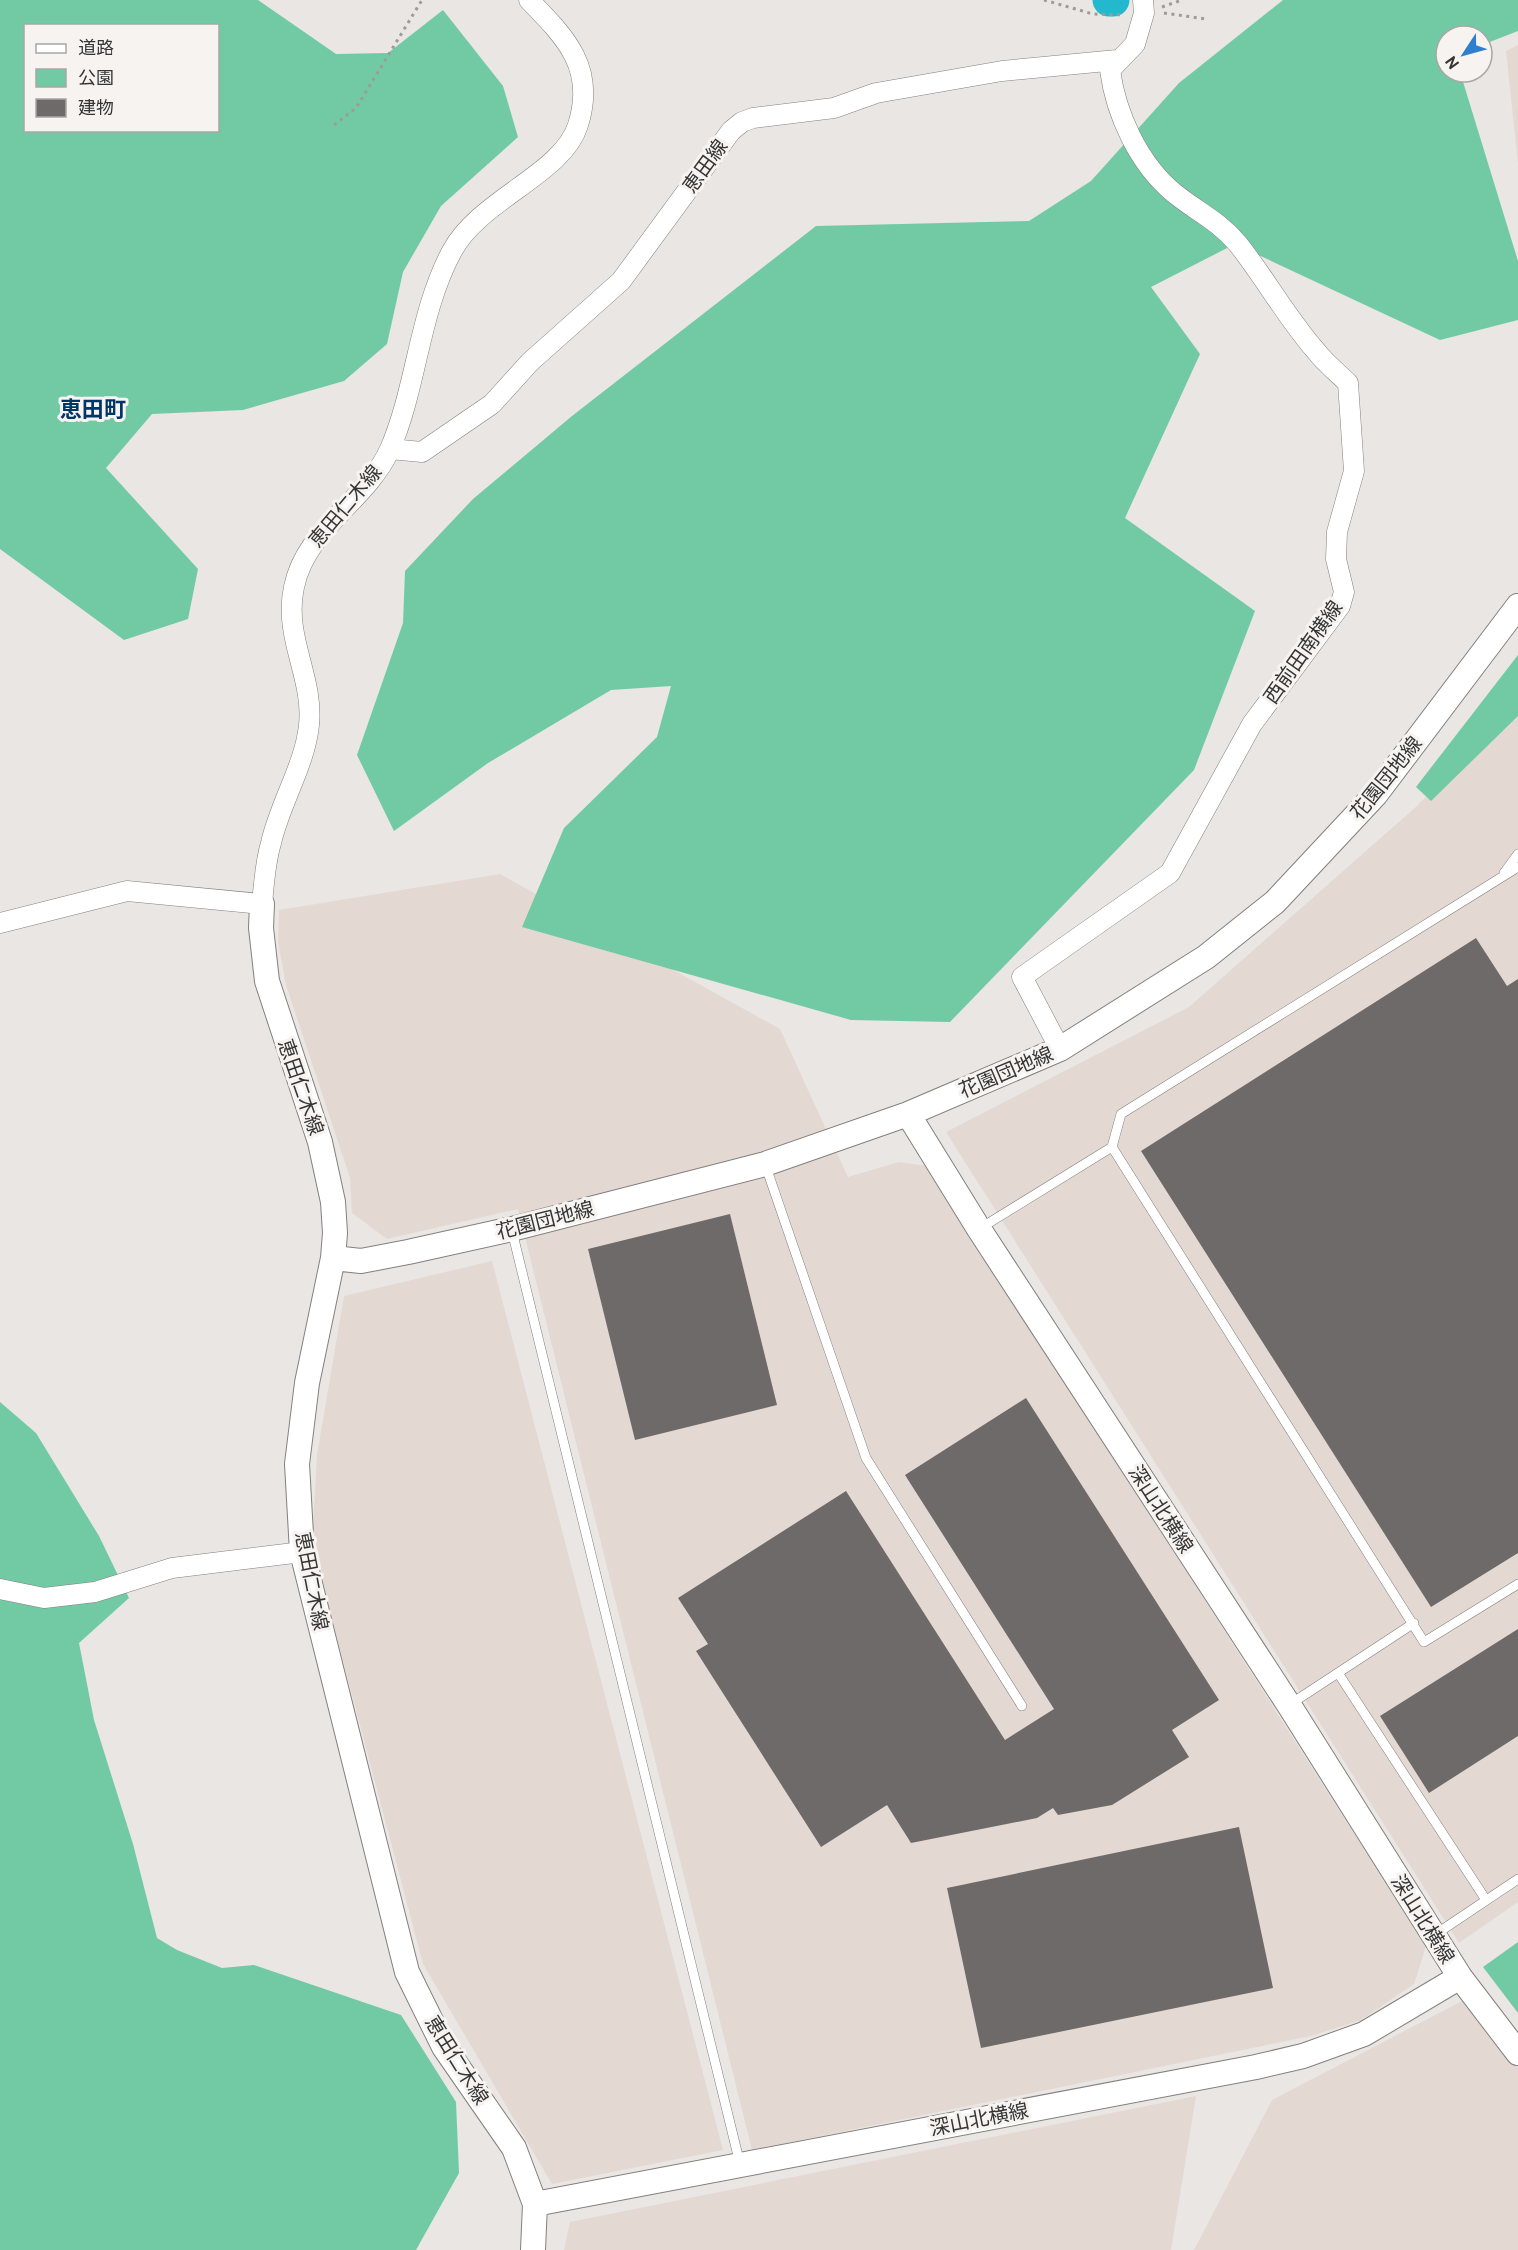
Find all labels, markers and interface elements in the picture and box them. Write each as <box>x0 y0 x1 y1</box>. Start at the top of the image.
legend <box>24 24 219 132</box>
north arrow <box>1434 24 1494 84</box>
text: 道路 <box>78 38 114 61</box>
text: N <box>1442 51 1465 72</box>
text: 公園 <box>78 68 114 91</box>
text: 建物 <box>78 98 114 121</box>
street label: 恵田線 <box>678 135 735 199</box>
district label: 恵田町 <box>60 398 126 425</box>
street label: 恵田仁木線 <box>304 461 389 554</box>
street label: 西前田南横線 <box>1260 597 1350 710</box>
street label: 花園団地線 <box>1346 732 1429 826</box>
street label: 恵田仁木線 <box>271 1036 328 1139</box>
street label: 花園団地線 <box>956 1042 1058 1105</box>
street label: 花園団地線 <box>494 1197 597 1247</box>
street label: 深山北横線 <box>1121 1461 1197 1559</box>
street label: 恵田仁木線 <box>288 1530 332 1633</box>
street label: 深山北横線 <box>1384 1871 1459 1969</box>
street label: 恵田仁木線 <box>418 2012 493 2110</box>
street label: 深山北横線 <box>928 2099 1031 2143</box>

